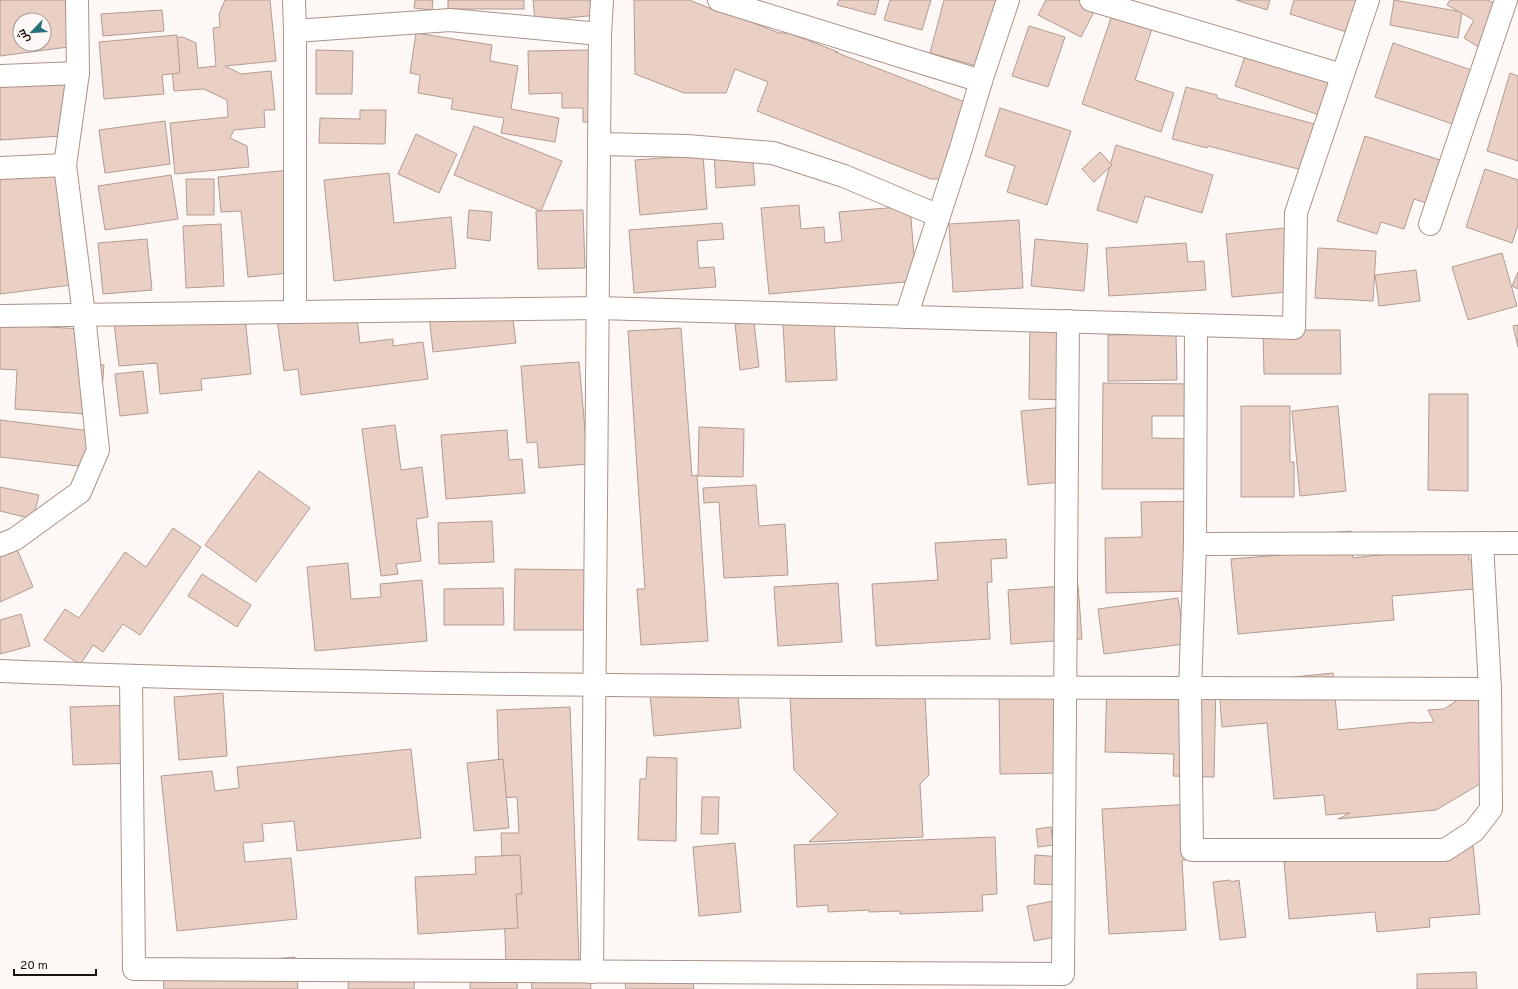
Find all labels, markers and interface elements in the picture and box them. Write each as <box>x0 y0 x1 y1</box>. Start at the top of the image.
north arrow <box>12 12 52 52</box>
text: ش <box>15 26 33 45</box>
scale bar <box>14 951 96 977</box>
text: 20 m <box>20 958 48 974</box>

